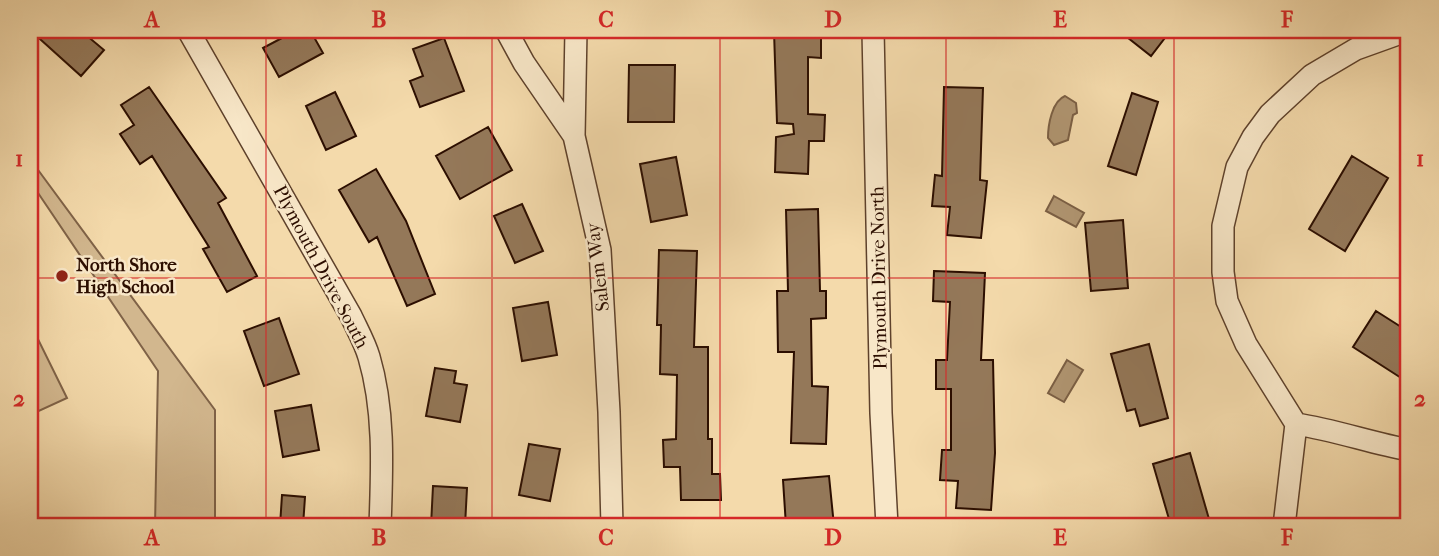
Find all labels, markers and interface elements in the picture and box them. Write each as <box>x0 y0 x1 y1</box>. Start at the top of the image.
text: A <box>143 6 161 33</box>
text: B <box>372 6 387 33</box>
text: C <box>598 6 614 33</box>
text: D <box>824 6 842 33</box>
text: E <box>1053 6 1067 33</box>
text: F <box>1280 6 1294 33</box>
text: 1 <box>15 145 23 172</box>
text: 1 <box>1416 145 1424 172</box>
street label: Plymouth Drive South <box>269 182 374 353</box>
street label: Plymouth Drive North <box>866 186 892 370</box>
street label: Salem Way <box>582 221 614 312</box>
place label: North Shore High School <box>76 254 177 298</box>
marker: North Shore High School <box>54 268 70 284</box>
text: 2 <box>13 385 25 412</box>
text: 2 <box>1414 385 1426 412</box>
text: A <box>143 524 161 551</box>
text: B <box>372 524 387 551</box>
text: C <box>598 524 614 551</box>
text: D <box>824 524 842 551</box>
text: E <box>1053 524 1067 551</box>
text: F <box>1280 524 1294 551</box>

